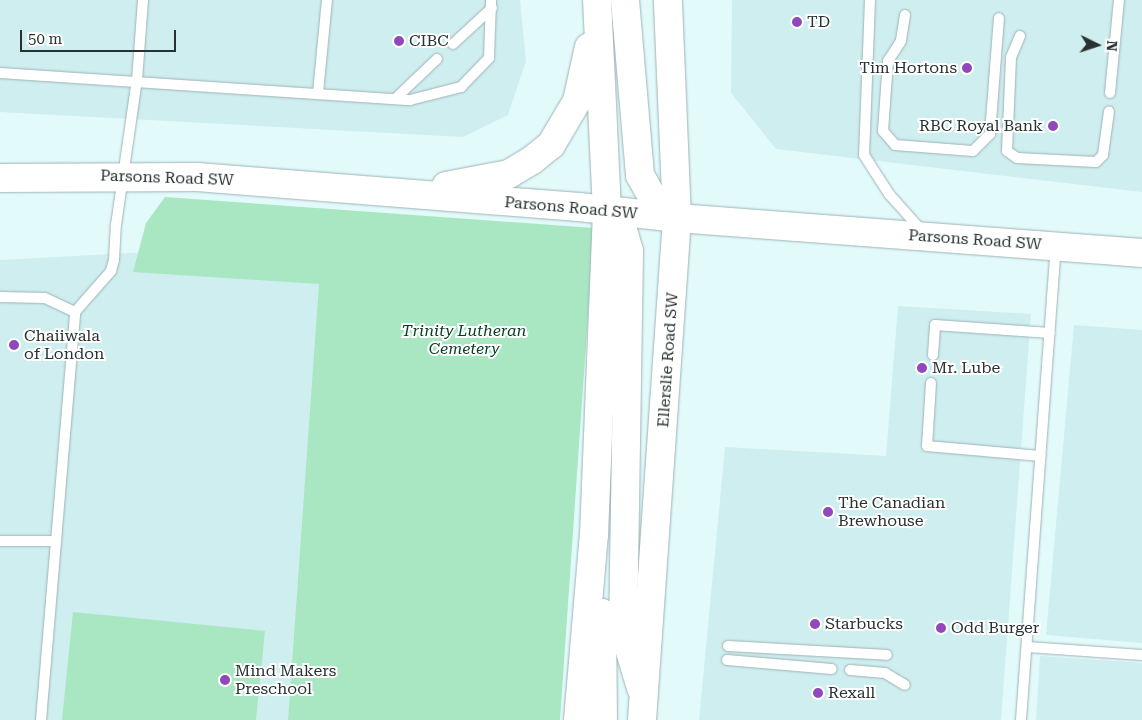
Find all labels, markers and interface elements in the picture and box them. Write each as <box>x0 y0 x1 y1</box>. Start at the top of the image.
place label: TD <box>807 12 830 32</box>
marker: TD <box>791 16 803 28</box>
scale bar <box>22 20 179 52</box>
north arrow <box>1072 20 1122 70</box>
text: 50 m <box>28 30 62 48</box>
place label: CIBC <box>409 31 449 51</box>
marker: CIBC <box>393 35 405 47</box>
text: N <box>1104 40 1120 52</box>
place label: Tim Hortons <box>859 58 957 78</box>
marker: Tim Hortons <box>961 62 973 74</box>
place label: RBC Royal Bank <box>919 116 1043 136</box>
marker: RBC Royal Bank <box>1047 120 1059 132</box>
street label: Parsons Road SW <box>100 166 234 190</box>
street label: Parsons Road SW <box>504 193 638 223</box>
street label: Parsons Road SW <box>908 226 1042 254</box>
street label: Ellerslie Road SW <box>654 292 682 428</box>
park label: Trinity Lutheran Cemetery <box>402 321 526 359</box>
place label: Chaiiwala of London <box>24 326 104 364</box>
marker: Chaiiwala of London <box>8 339 20 351</box>
place label: Mr. Lube <box>932 358 1000 378</box>
marker: Mr. Lube <box>916 362 928 374</box>
place label: The Canadian Brewhouse <box>838 493 945 531</box>
marker: The Canadian Brewhouse <box>822 506 834 518</box>
place label: Starbucks <box>825 614 903 634</box>
marker: Starbucks <box>809 618 821 630</box>
place label: Odd Burger <box>951 618 1039 638</box>
marker: Odd Burger <box>935 622 947 634</box>
place label: Mind Makers Preschool <box>235 661 336 699</box>
marker: Mind Makers Preschool <box>219 674 231 686</box>
place label: Rexall <box>828 683 875 703</box>
marker: Rexall <box>812 687 824 699</box>

